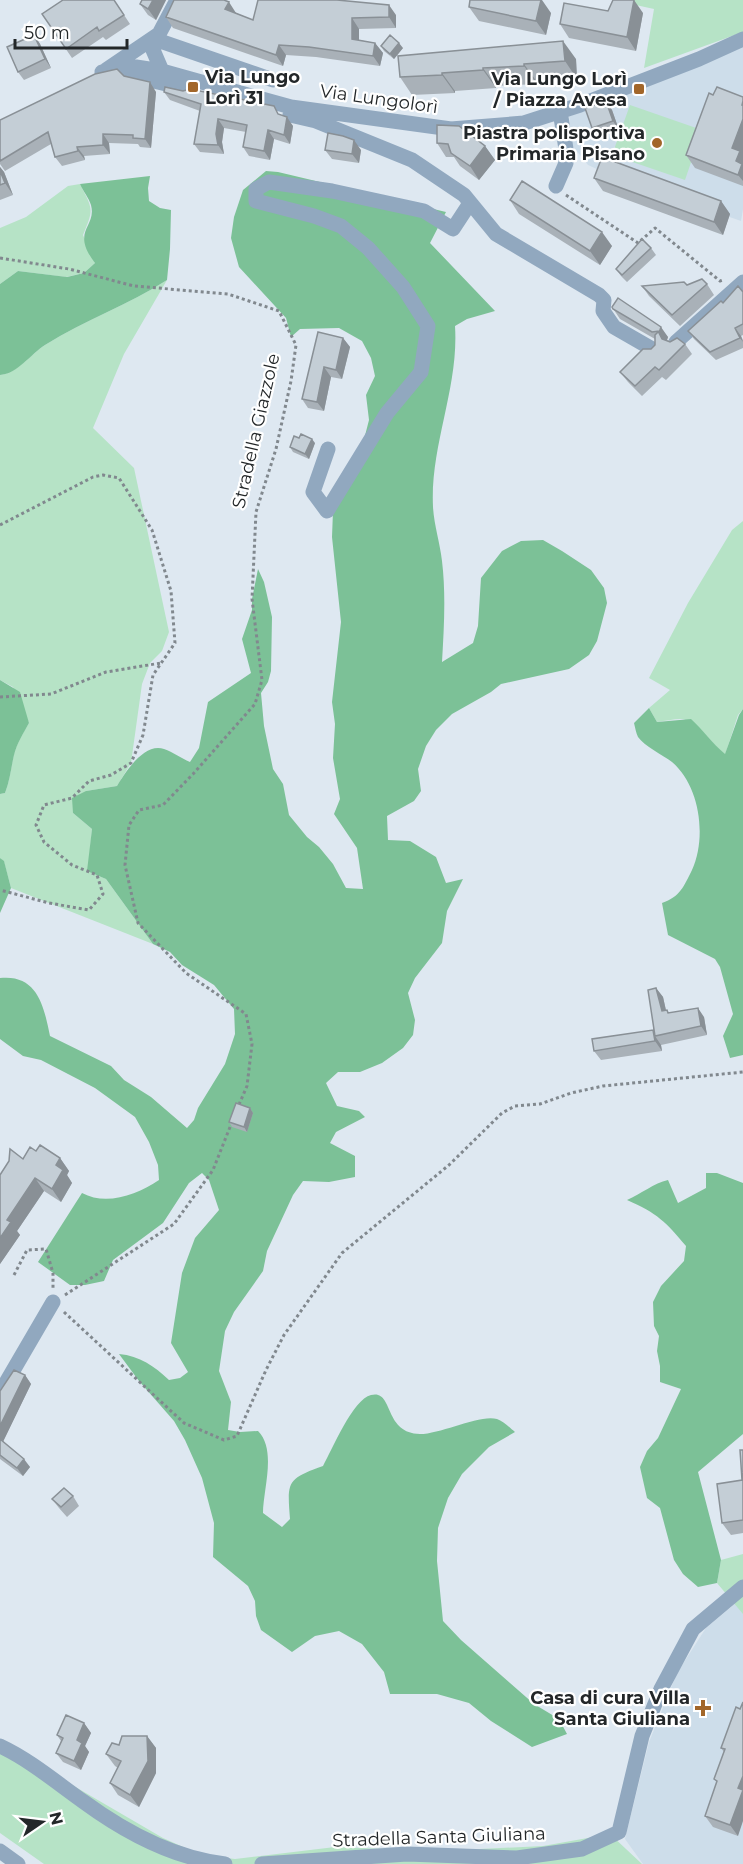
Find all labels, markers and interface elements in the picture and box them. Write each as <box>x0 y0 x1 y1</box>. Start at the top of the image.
scale bar <box>15 12 128 50</box>
text: 50 m <box>24 22 70 44</box>
place label: Via Lungo Lorì 31 <box>204 66 300 109</box>
place label: Via Lungo Lorì / Piazza Avesa <box>490 68 627 111</box>
marker: Via Lungo Lorì 31 <box>186 80 200 94</box>
street label: Via Lungolorì <box>319 80 439 118</box>
marker: Via Lungo Lorì / Piazza Avesa <box>632 82 646 96</box>
place label: Piastra polisportiva Primaria Pisano <box>463 122 645 165</box>
marker: Piastra polisportiva Primaria Pisano <box>650 136 664 150</box>
street label: Stradella Giazzole <box>227 351 285 511</box>
place label: Casa di cura Villa Santa Giuliana <box>530 1687 690 1730</box>
marker: Casa di cura Villa Santa Giuliana <box>694 1699 712 1717</box>
north arrow <box>12 1792 72 1852</box>
text: N <box>45 1810 67 1827</box>
street label: Stradella Santa Giuliana <box>332 1822 546 1852</box>

